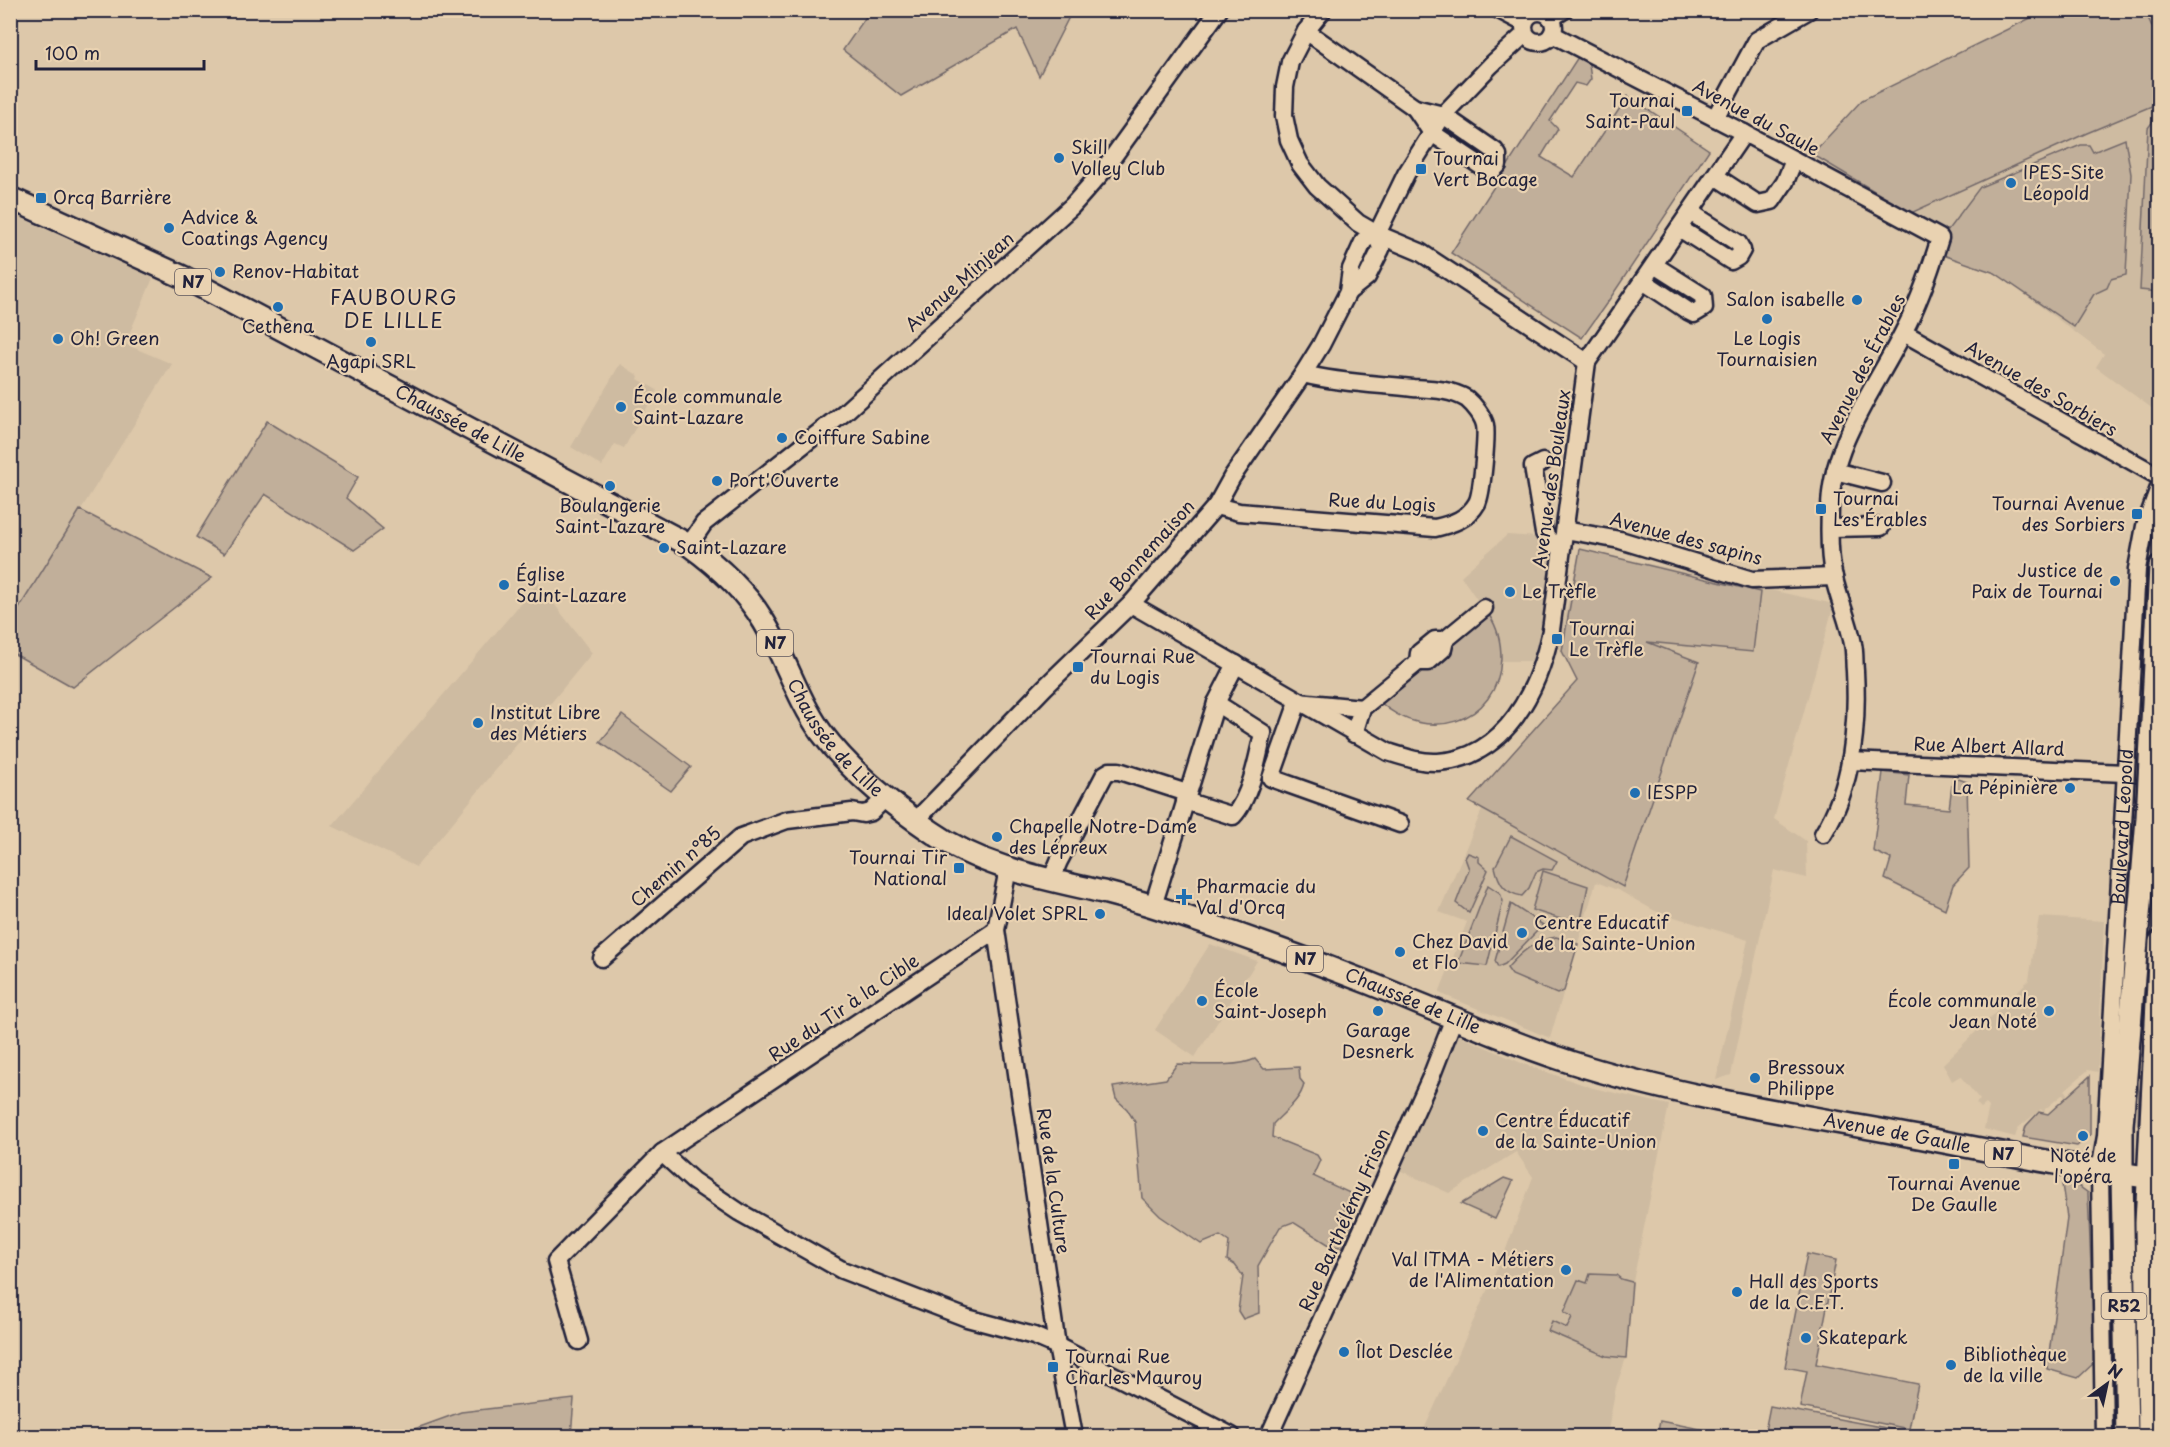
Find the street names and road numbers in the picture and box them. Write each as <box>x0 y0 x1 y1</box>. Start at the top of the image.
street label: Avenue du Saule <box>1688 72 1825 162</box>
street label: Avenue Minjean <box>898 224 1020 337</box>
road number: N7 <box>175 269 211 295</box>
street label: Avenue des Érables <box>1812 289 1911 448</box>
street label: Avenue des Sorbiers <box>1961 333 2123 442</box>
street label: Chaussée de Lille <box>391 377 531 468</box>
street label: Avenue des Bouleaux <box>1525 388 1576 570</box>
street label: Rue du Logis <box>1328 485 1437 518</box>
street label: Rue Bonnemaison <box>1077 493 1200 625</box>
street label: Avenue des sapins <box>1607 504 1765 571</box>
road number: N7 <box>757 630 793 656</box>
street label: Chaussée de Lille <box>782 674 890 803</box>
street label: Rue Albert Allard <box>1913 729 2065 762</box>
street label: Boulevard Léopold <box>2104 748 2139 906</box>
street label: Chemin n°85 <box>624 819 726 913</box>
street label: Rue du Tir à la Cible <box>763 946 924 1067</box>
road number: N7 <box>1287 946 1323 972</box>
street label: Chaussée de Lille <box>1341 960 1485 1040</box>
street label: Avenue de Gaulle <box>1822 1105 1974 1159</box>
street label: Rue de la Culture <box>1031 1106 1078 1256</box>
street label: Rue Barthélémy Frison <box>1291 1124 1396 1315</box>
road number: N7 <box>1985 1141 2021 1167</box>
road number: R52 <box>2102 1293 2146 1319</box>

